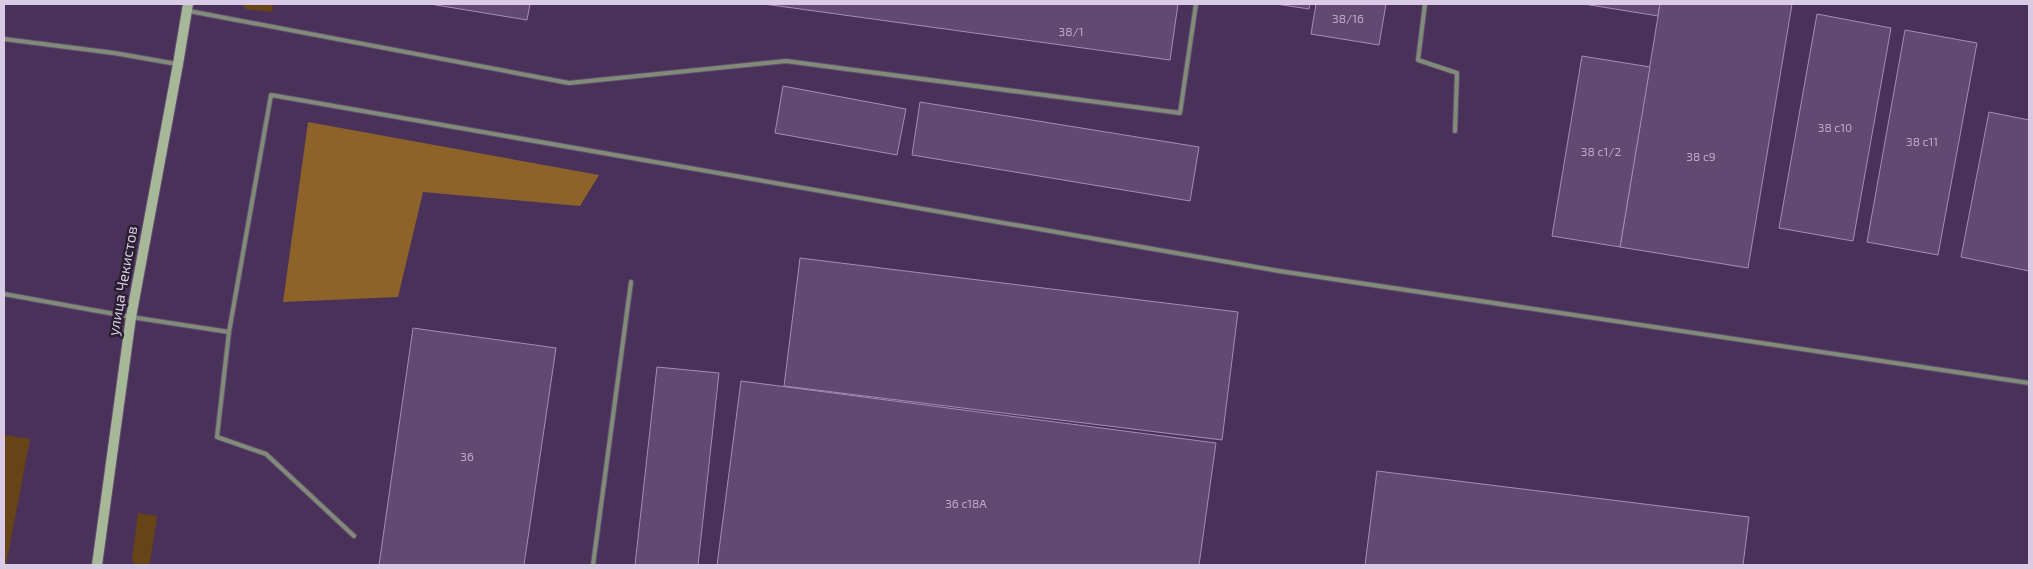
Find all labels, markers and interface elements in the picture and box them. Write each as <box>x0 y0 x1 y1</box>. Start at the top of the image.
house number: 38/16 <box>1332 11 1364 25</box>
house number: 38/1 <box>1059 24 1083 38</box>
house number: 38 с10 <box>1818 120 1852 134</box>
house number: 38 с11 <box>1906 134 1938 148</box>
house number: 38 с1/2 <box>1581 144 1621 158</box>
house number: 38 с9 <box>1686 149 1716 163</box>
street label: улица Чекистов <box>104 225 142 337</box>
house number: 36 <box>460 449 474 463</box>
house number: 36 с18А <box>945 496 987 510</box>

